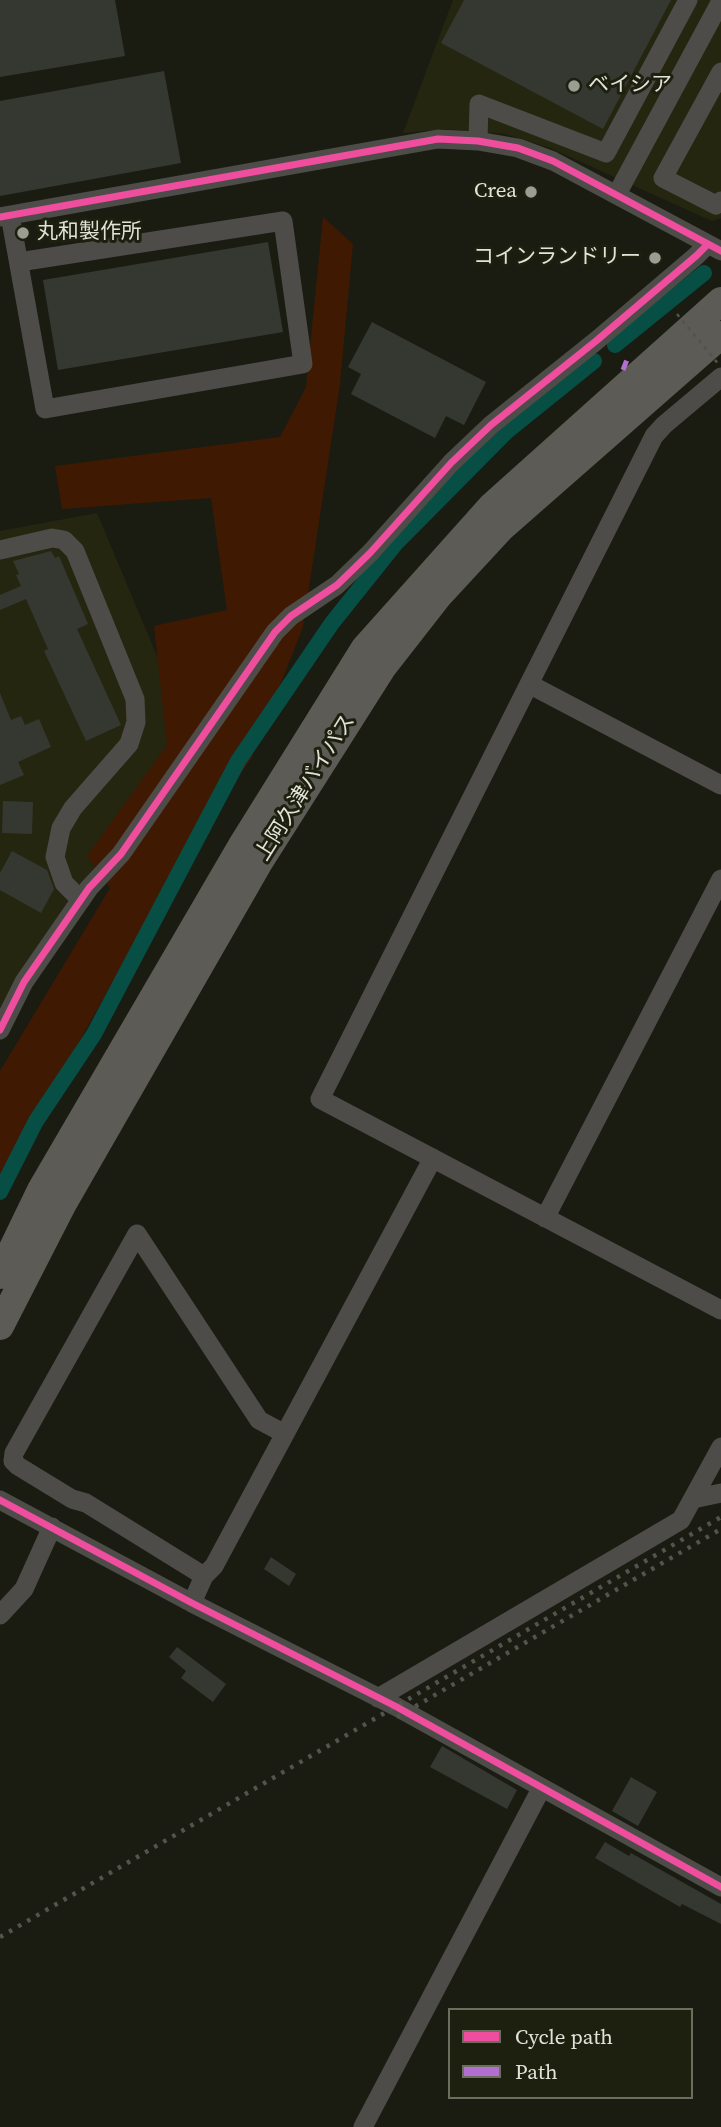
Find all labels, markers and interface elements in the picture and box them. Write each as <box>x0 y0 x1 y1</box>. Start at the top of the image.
place label: ベイシア <box>588 73 672 99</box>
marker: ベイシア <box>566 78 582 94</box>
place label: Crea <box>474 179 517 205</box>
marker: Crea <box>523 184 539 200</box>
place label: 丸和製作所 <box>37 220 142 246</box>
marker: 丸和製作所 <box>15 225 31 241</box>
place label: コインランドリー <box>473 245 641 271</box>
marker: コインランドリー <box>647 250 663 266</box>
street label: 上阿久津バイパス <box>251 710 361 866</box>
legend <box>448 2008 693 2099</box>
text: Cycle path <box>515 2022 613 2051</box>
text: Path <box>515 2057 558 2086</box>

